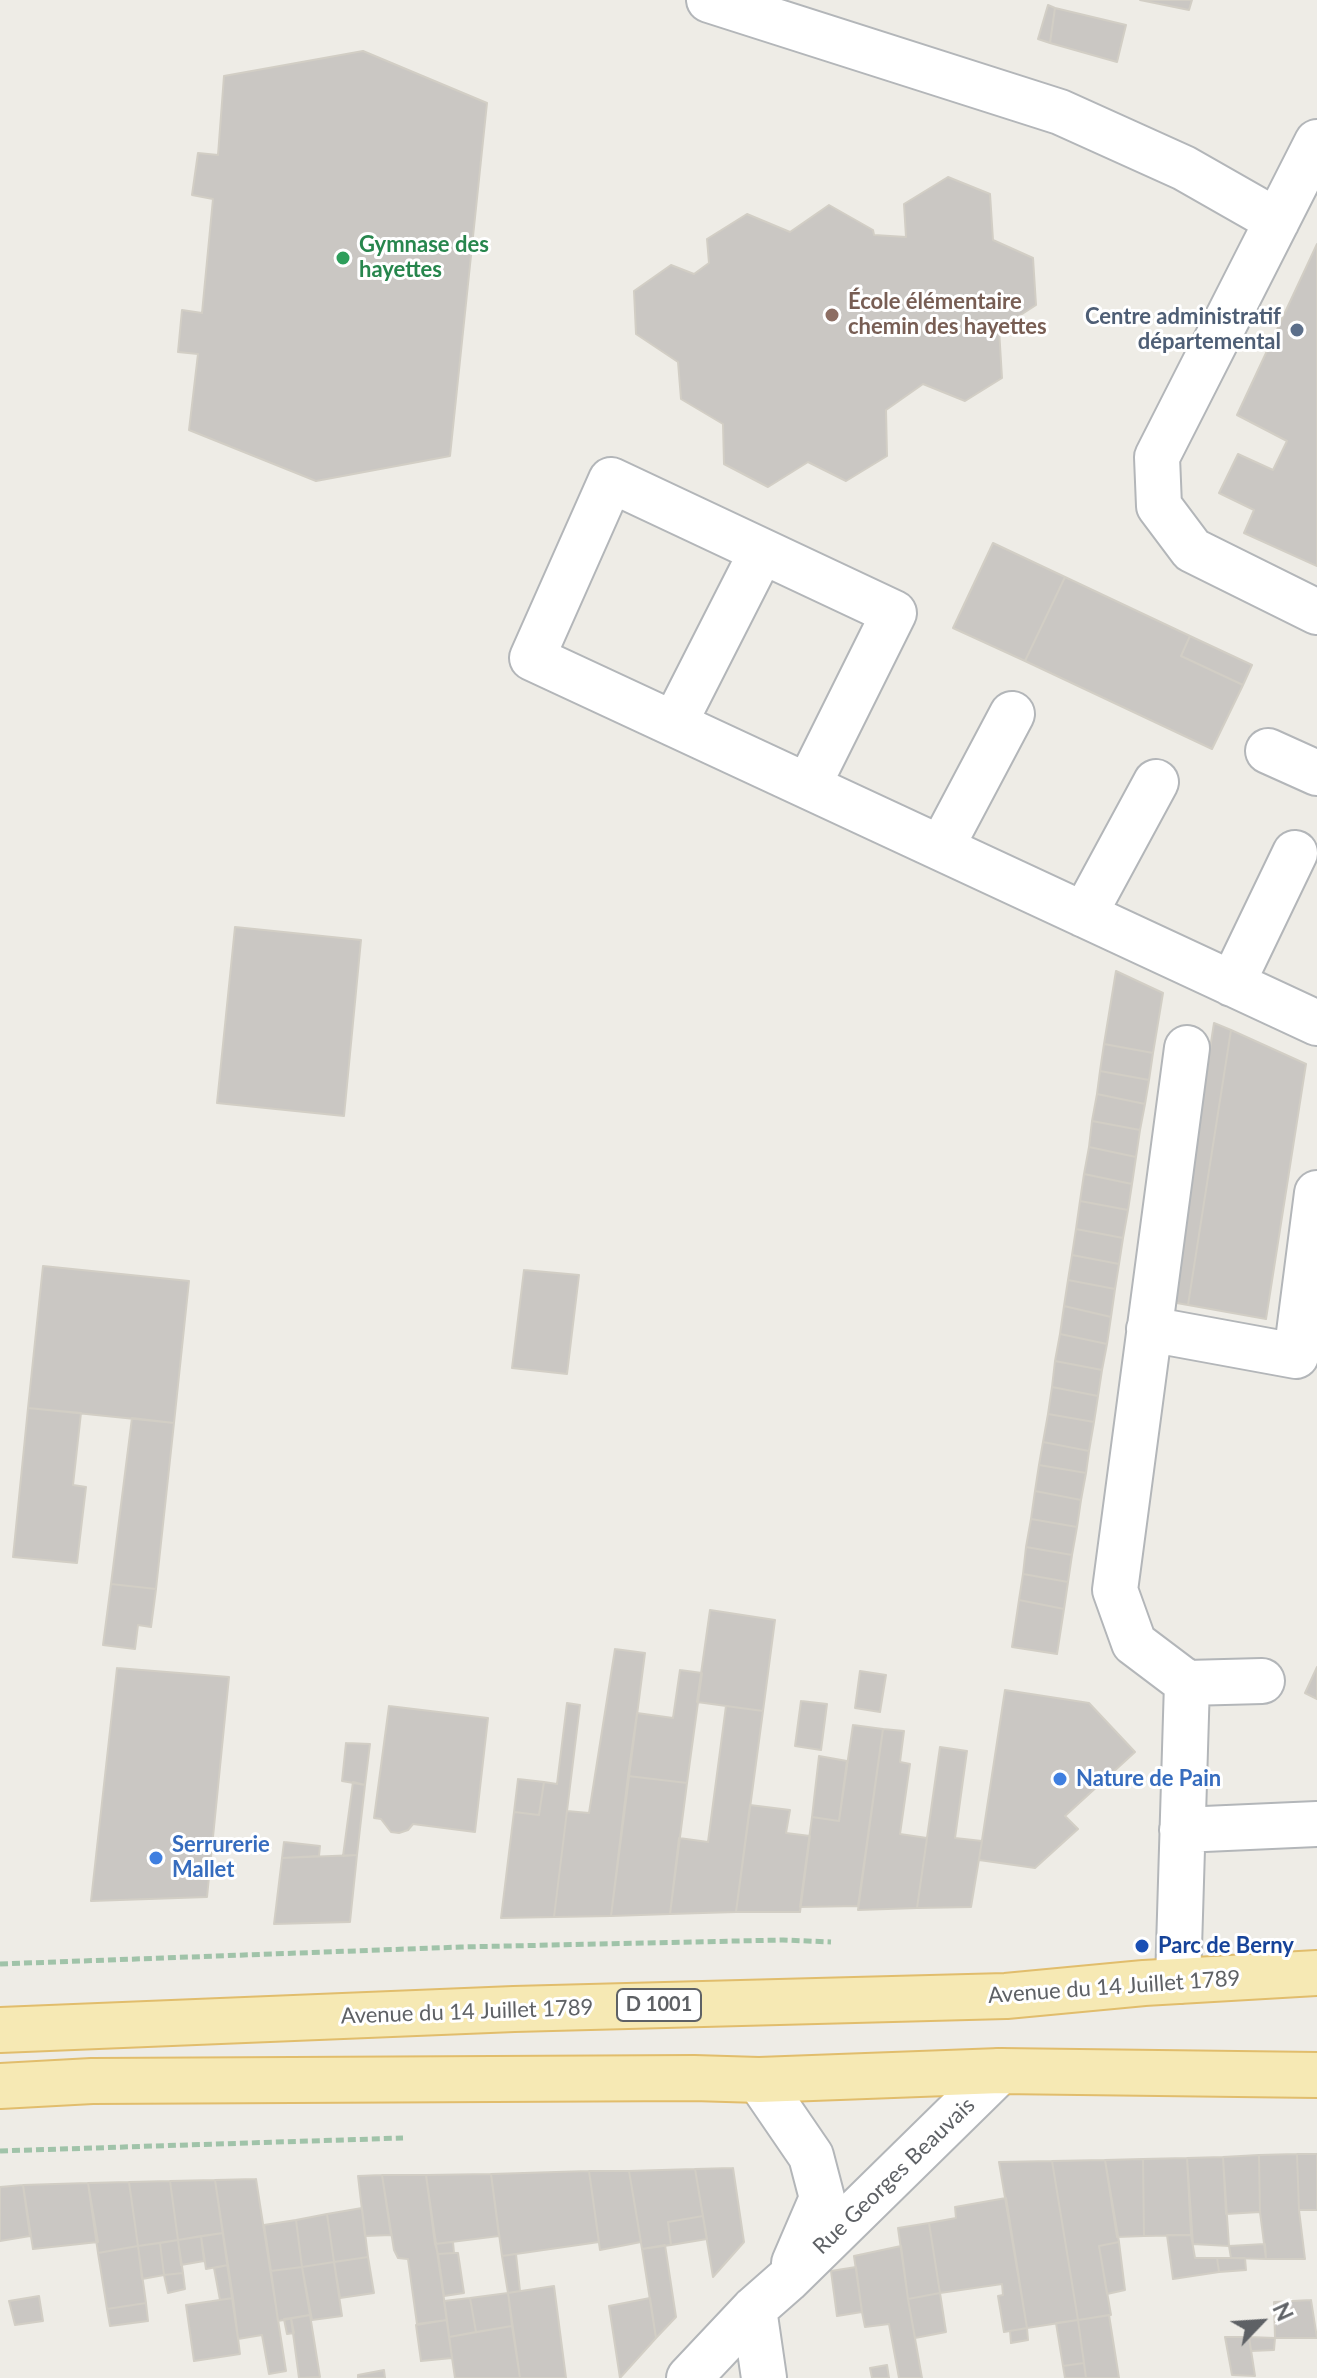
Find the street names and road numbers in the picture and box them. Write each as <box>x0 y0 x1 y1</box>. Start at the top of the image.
street label: Avenue du 14 Juillet 1789 <box>987 1965 1241 2009</box>
road number: D 1001 <box>617 1989 701 2021</box>
street label: Avenue du 14 Juillet 1789 <box>340 1994 594 2030</box>
street label: Rue Georges Beauvais <box>808 2092 980 2260</box>

